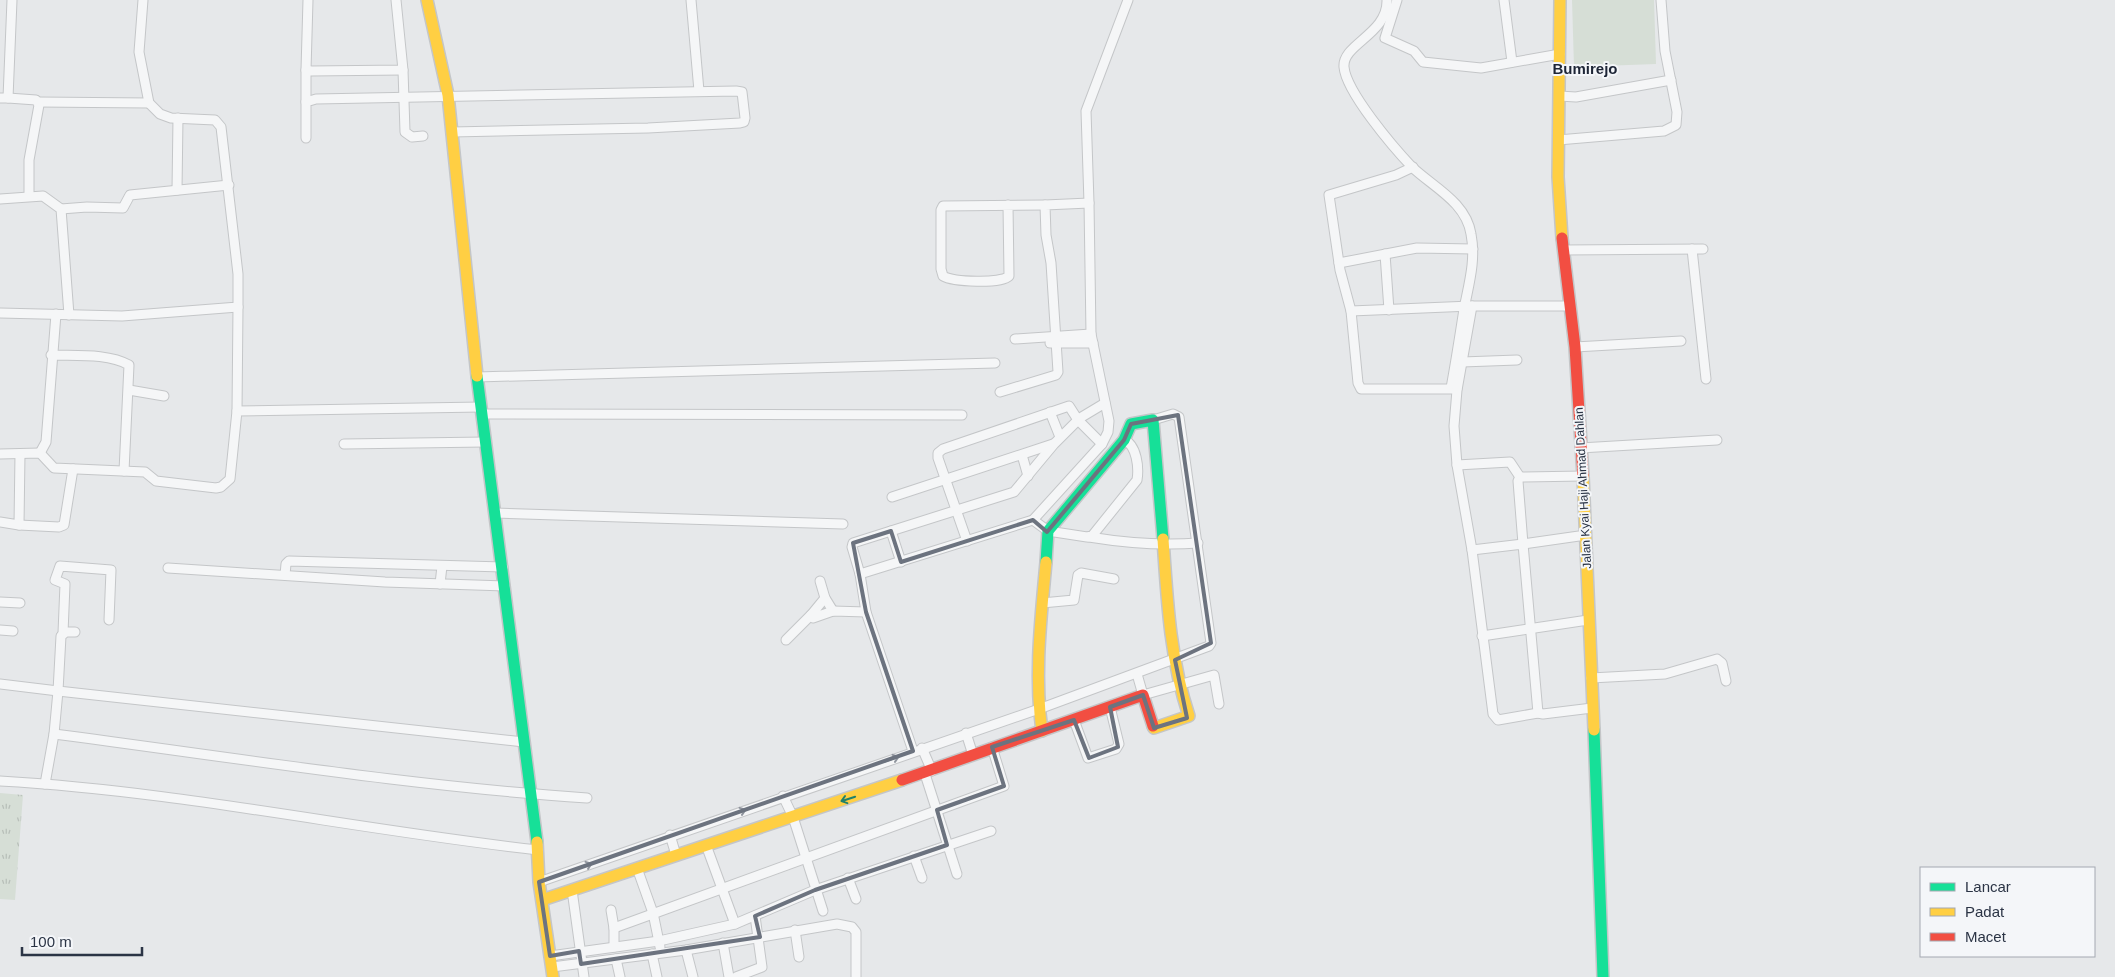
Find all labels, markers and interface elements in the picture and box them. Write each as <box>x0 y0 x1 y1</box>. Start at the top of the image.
district label: Bumirejo <box>1552 60 1618 77</box>
street label: Jalan Kyai Haji Ahmad Dahlan <box>1572 407 1594 569</box>
one-way arrow <box>884 753 900 763</box>
one-way arrow <box>840 794 856 804</box>
one-way arrow <box>730 807 746 816</box>
one-way arrow <box>577 861 593 870</box>
legend <box>1920 867 2095 957</box>
text: Lancar <box>1965 878 2011 895</box>
text: Padat <box>1965 903 2005 920</box>
scale bar <box>22 924 142 956</box>
text: Macet <box>1965 928 2007 945</box>
text: 100 m <box>30 933 72 950</box>

